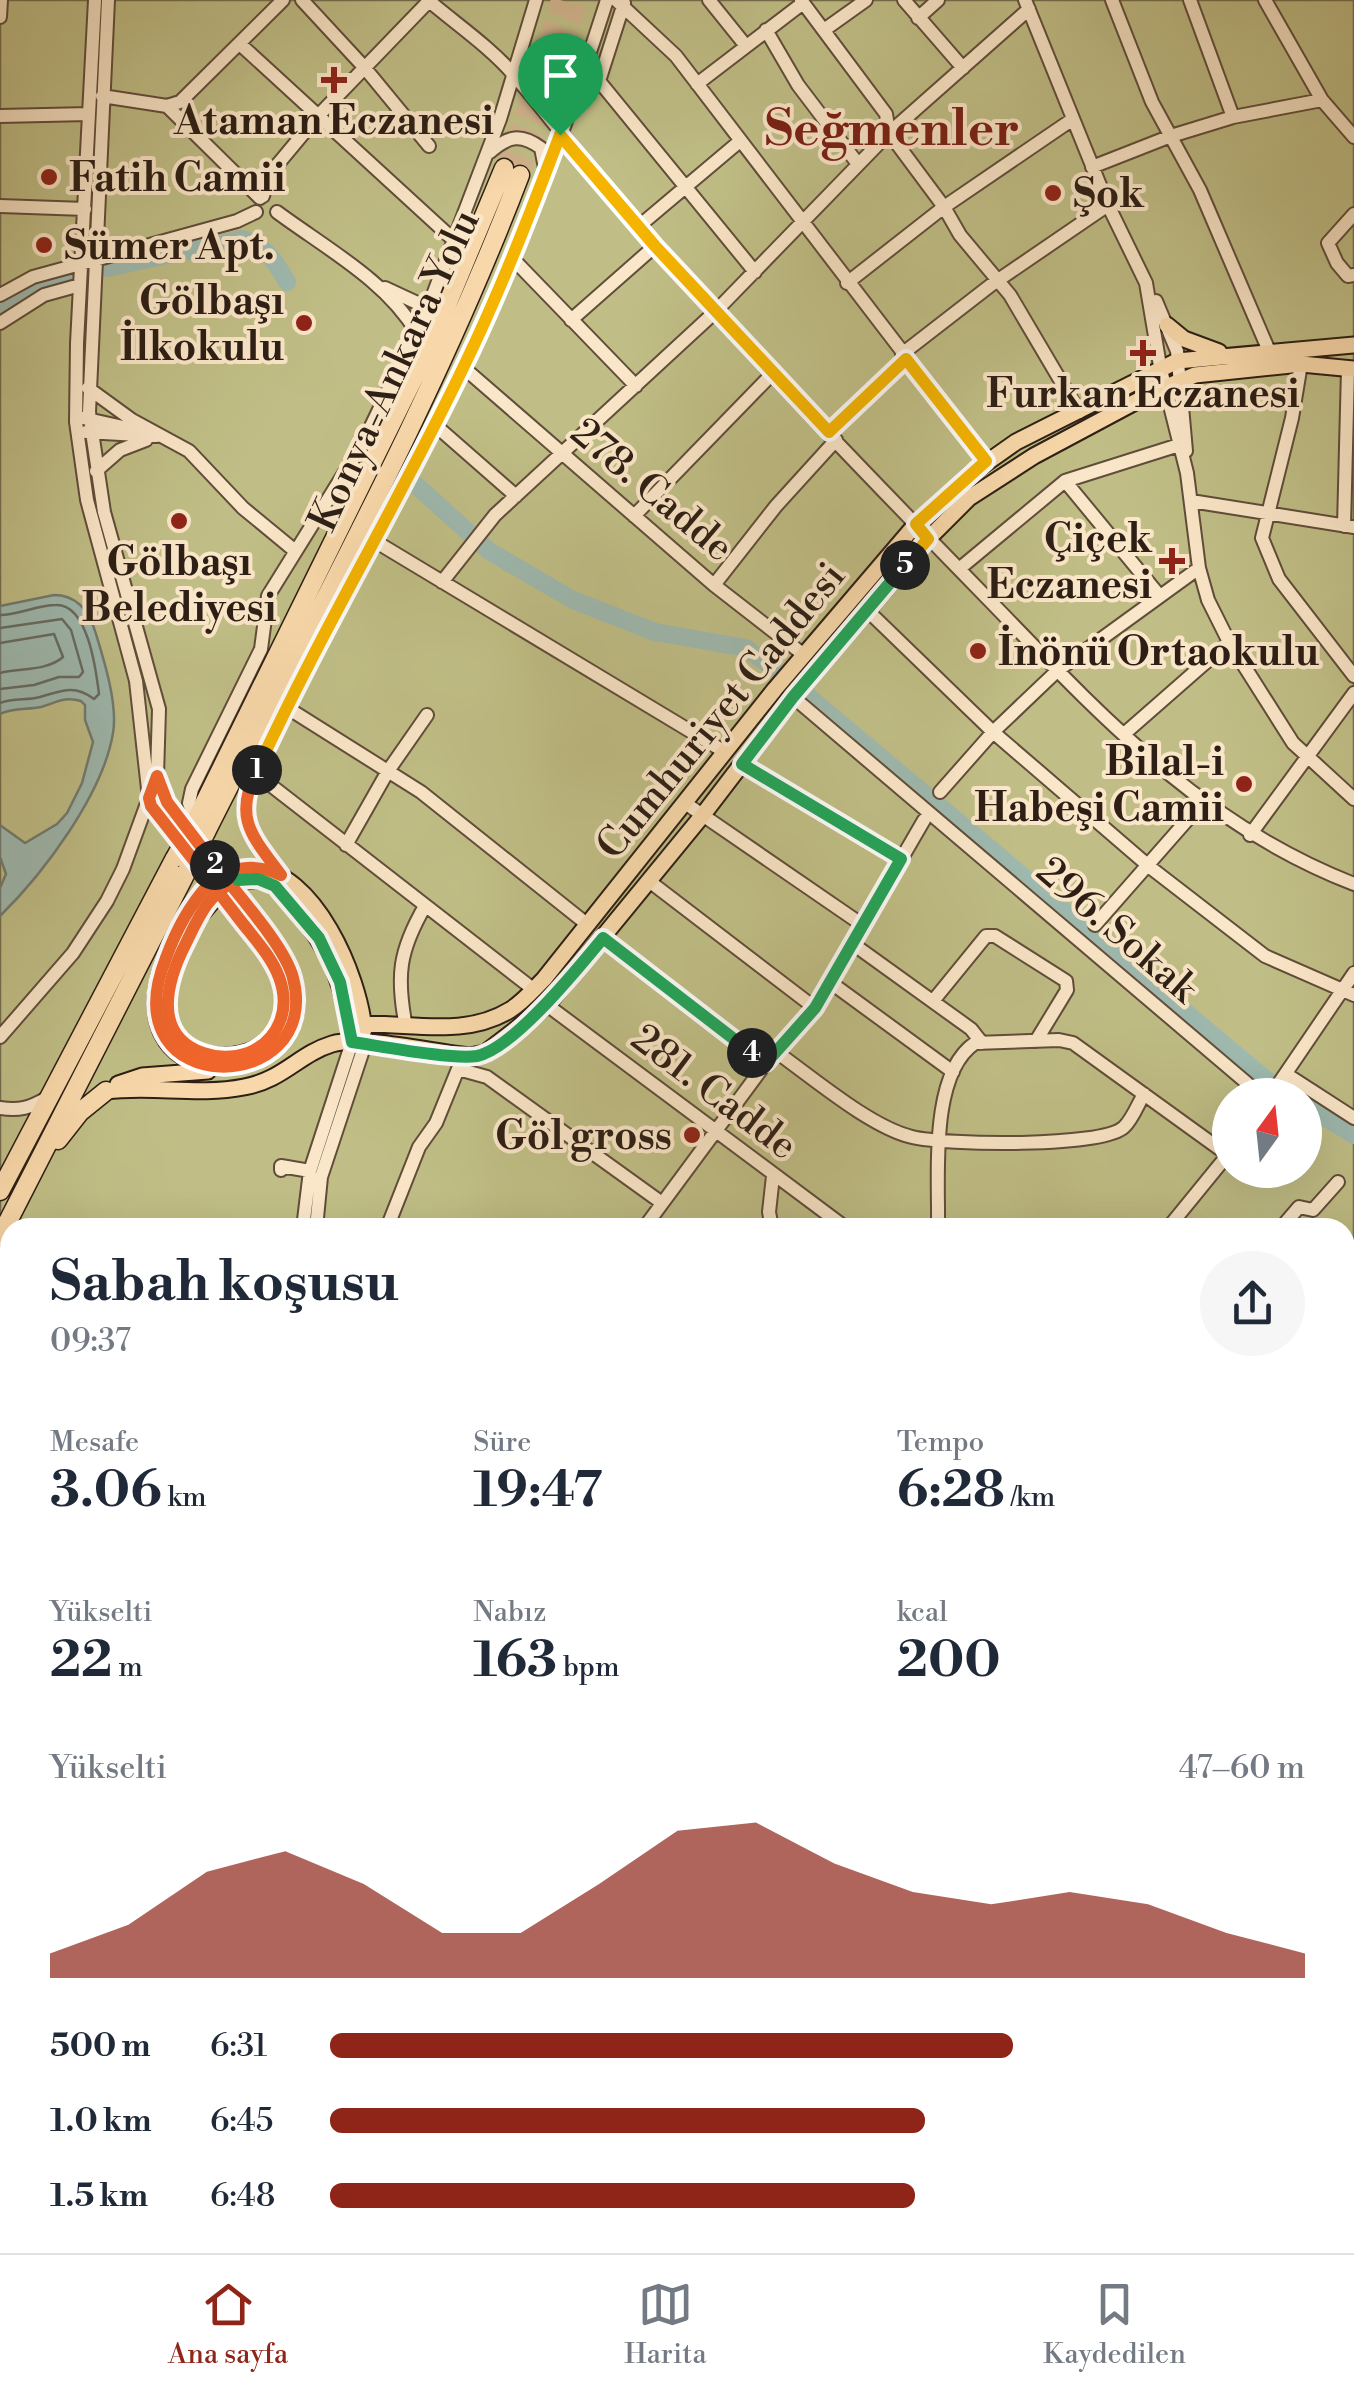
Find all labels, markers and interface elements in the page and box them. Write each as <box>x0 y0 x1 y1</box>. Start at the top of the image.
pin <box>518 33 603 136</box>
icon: arrive <box>533 48 588 103</box>
marker: Ataman Eczanesi <box>323 69 345 91</box>
place label: Ataman Eczanesi <box>173 97 494 147</box>
district label: Seğmenler <box>764 99 1020 161</box>
place label: Fatih Camii <box>69 154 286 204</box>
marker: Fatih Camii <box>38 166 60 188</box>
place label: Şok <box>1073 170 1145 220</box>
marker: Şok <box>1042 182 1064 204</box>
street label: Konya-Ankara Yolu <box>298 202 492 540</box>
place label: Sümer Apt. <box>64 222 275 272</box>
marker: Sümer Apt. <box>33 234 55 256</box>
place label: Gölbaşı İlkokulu <box>120 277 284 373</box>
marker: Gölbaşı İlkokulu <box>293 312 315 334</box>
marker: Furkan Eczanesi <box>1132 342 1154 364</box>
place label: Furkan Eczanesi <box>986 370 1300 420</box>
street label: 278. Cadde <box>560 408 743 573</box>
marker: Gölbaşı Belediyesi <box>168 510 190 532</box>
place label: Çiçek Eczanesi <box>987 515 1153 611</box>
place label: Gölbaşı Belediyesi <box>82 538 277 634</box>
pin: 5 <box>880 540 930 590</box>
text: 5 <box>896 547 914 582</box>
marker: Çiçek Eczanesi <box>1161 550 1183 572</box>
street label: Cumhuriyet Caddesi <box>586 553 858 871</box>
place label: İnönü Ortaokulu <box>998 624 1320 678</box>
marker: İnönü Ortaokulu <box>967 640 989 662</box>
place label: Bilal-i Habeşi Camii <box>974 738 1224 834</box>
pin: 1 <box>232 745 282 795</box>
text: 1 <box>250 752 264 787</box>
marker: Bilal-i Habeşi Camii <box>1233 773 1255 795</box>
pin: 2 <box>190 840 240 890</box>
text: 2 <box>206 847 224 882</box>
street label: 296. Sokak <box>1026 847 1209 1015</box>
street label: 281. Cadde <box>621 1014 807 1171</box>
pin: 4 <box>727 1028 777 1078</box>
text: 4 <box>743 1035 761 1070</box>
north arrow <box>1212 1078 1322 1188</box>
map controls <box>1212 1078 1322 1188</box>
place label: Göl gross <box>495 1112 672 1162</box>
marker: Göl gross <box>681 1124 703 1146</box>
text: Sabah koşusu <box>50 1249 399 1318</box>
button: share <box>1200 1251 1305 1356</box>
text: 09:37 <box>50 1321 131 1361</box>
text: Mesafe <box>50 1425 139 1460</box>
text: Süre <box>473 1425 531 1460</box>
text: Tempo <box>897 1425 984 1460</box>
text: 3.06 <box>50 1460 162 1522</box>
text: 19:47 <box>473 1460 603 1522</box>
text: 6:28 <box>897 1460 1005 1522</box>
text: km <box>162 1480 207 1515</box>
text: /km <box>1005 1480 1055 1515</box>
text: Yükselti <box>50 1595 152 1630</box>
text: Nabız <box>473 1595 547 1630</box>
text: kcal <box>897 1595 947 1630</box>
text: 22 <box>50 1630 113 1692</box>
text: 163 <box>473 1630 557 1692</box>
text: 200 <box>897 1630 1001 1692</box>
text: m <box>113 1650 143 1685</box>
text: bpm <box>557 1650 620 1685</box>
text: Yükselti <box>50 1748 167 1788</box>
text: 47–60 m <box>1179 1748 1305 1788</box>
text: 500 m <box>50 2026 151 2066</box>
text: 6:31 <box>210 2026 267 2066</box>
text: 1.0 km <box>50 2101 152 2141</box>
text: 6:45 <box>210 2101 273 2141</box>
text: 1.5 km <box>50 2176 148 2216</box>
text: 6:48 <box>210 2176 275 2216</box>
tab: Ana sayfa <box>168 2277 288 2372</box>
tab: Harita <box>624 2277 707 2372</box>
tab: Kaydedilen <box>1043 2277 1186 2372</box>

